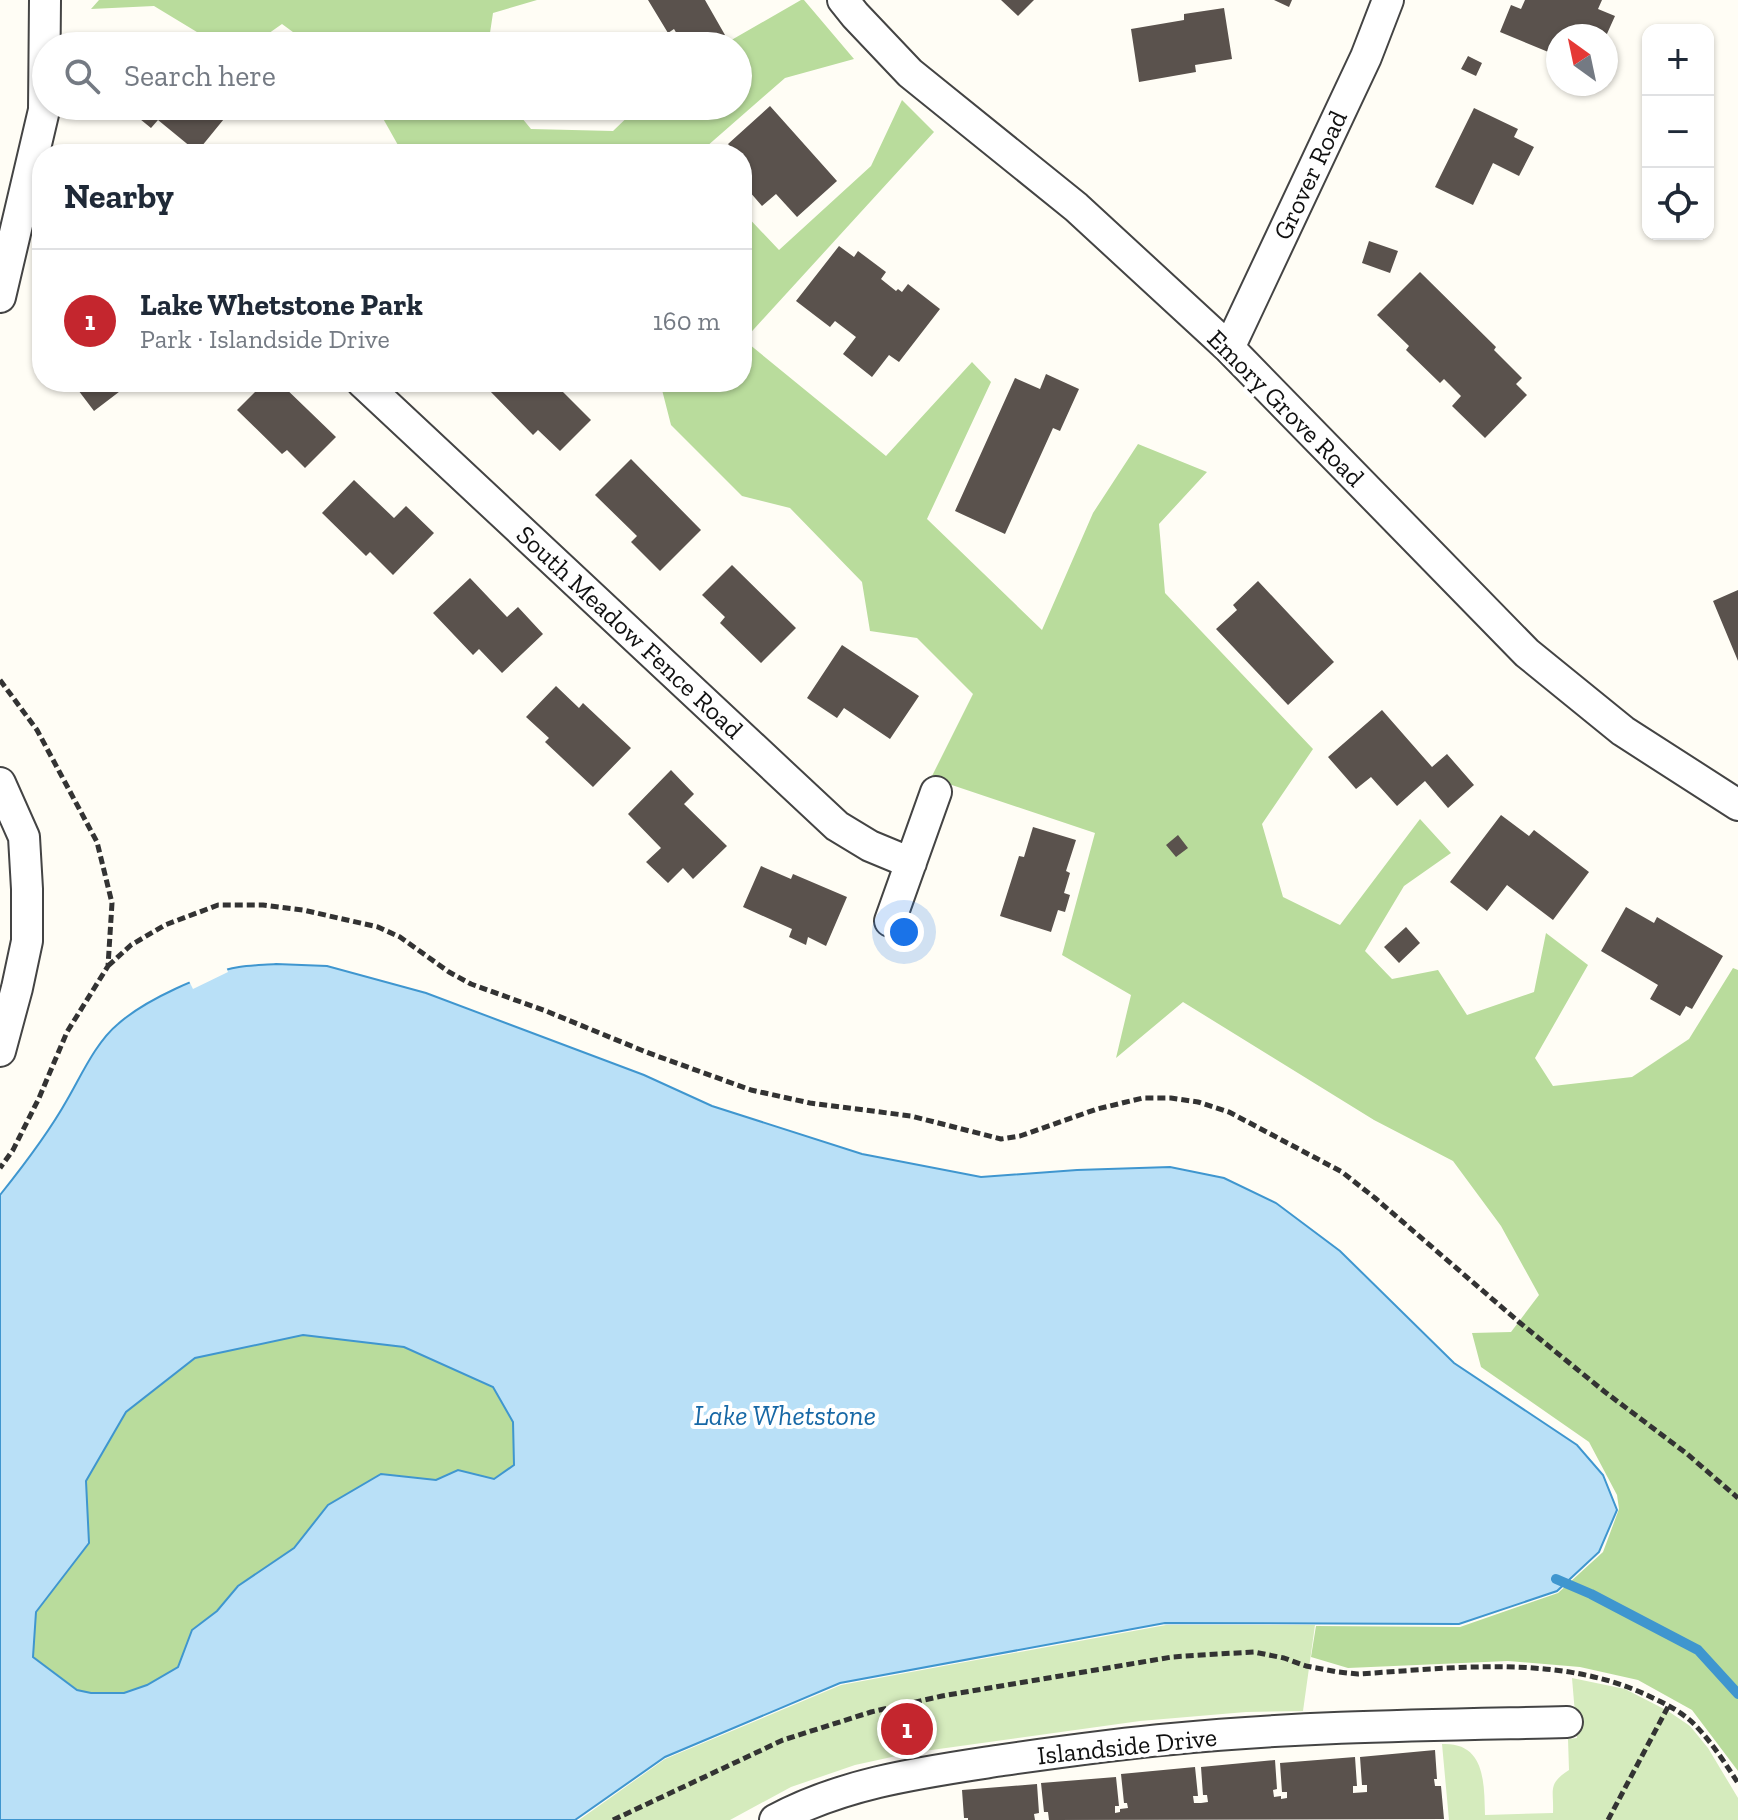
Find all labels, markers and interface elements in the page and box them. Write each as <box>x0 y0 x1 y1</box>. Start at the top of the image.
north arrow <box>1546 24 1618 96</box>
map controls <box>1642 24 1714 240</box>
button: + <box>1642 24 1714 96</box>
search box <box>32 32 752 120</box>
icon: search <box>60 54 104 98</box>
text: Search here <box>124 58 276 94</box>
button: − <box>1642 96 1714 168</box>
street label: Grover Road <box>1266 105 1354 245</box>
button: locate <box>1642 168 1714 240</box>
text: Nearby <box>64 176 174 217</box>
text: Lake Whetstone Park <box>140 287 423 323</box>
text: 1 <box>85 305 95 337</box>
text: 160 m <box>653 305 720 337</box>
text: Park · Islandside Drive <box>140 323 390 355</box>
street label: Emory Grove Road <box>1201 323 1371 493</box>
street label: South Meadow Fence Road <box>510 519 750 745</box>
your location <box>884 912 924 952</box>
water label: Lake Whetstone <box>694 1399 876 1432</box>
pin: 1 <box>881 1699 933 1759</box>
street label: Islandside Drive <box>1036 1721 1218 1771</box>

